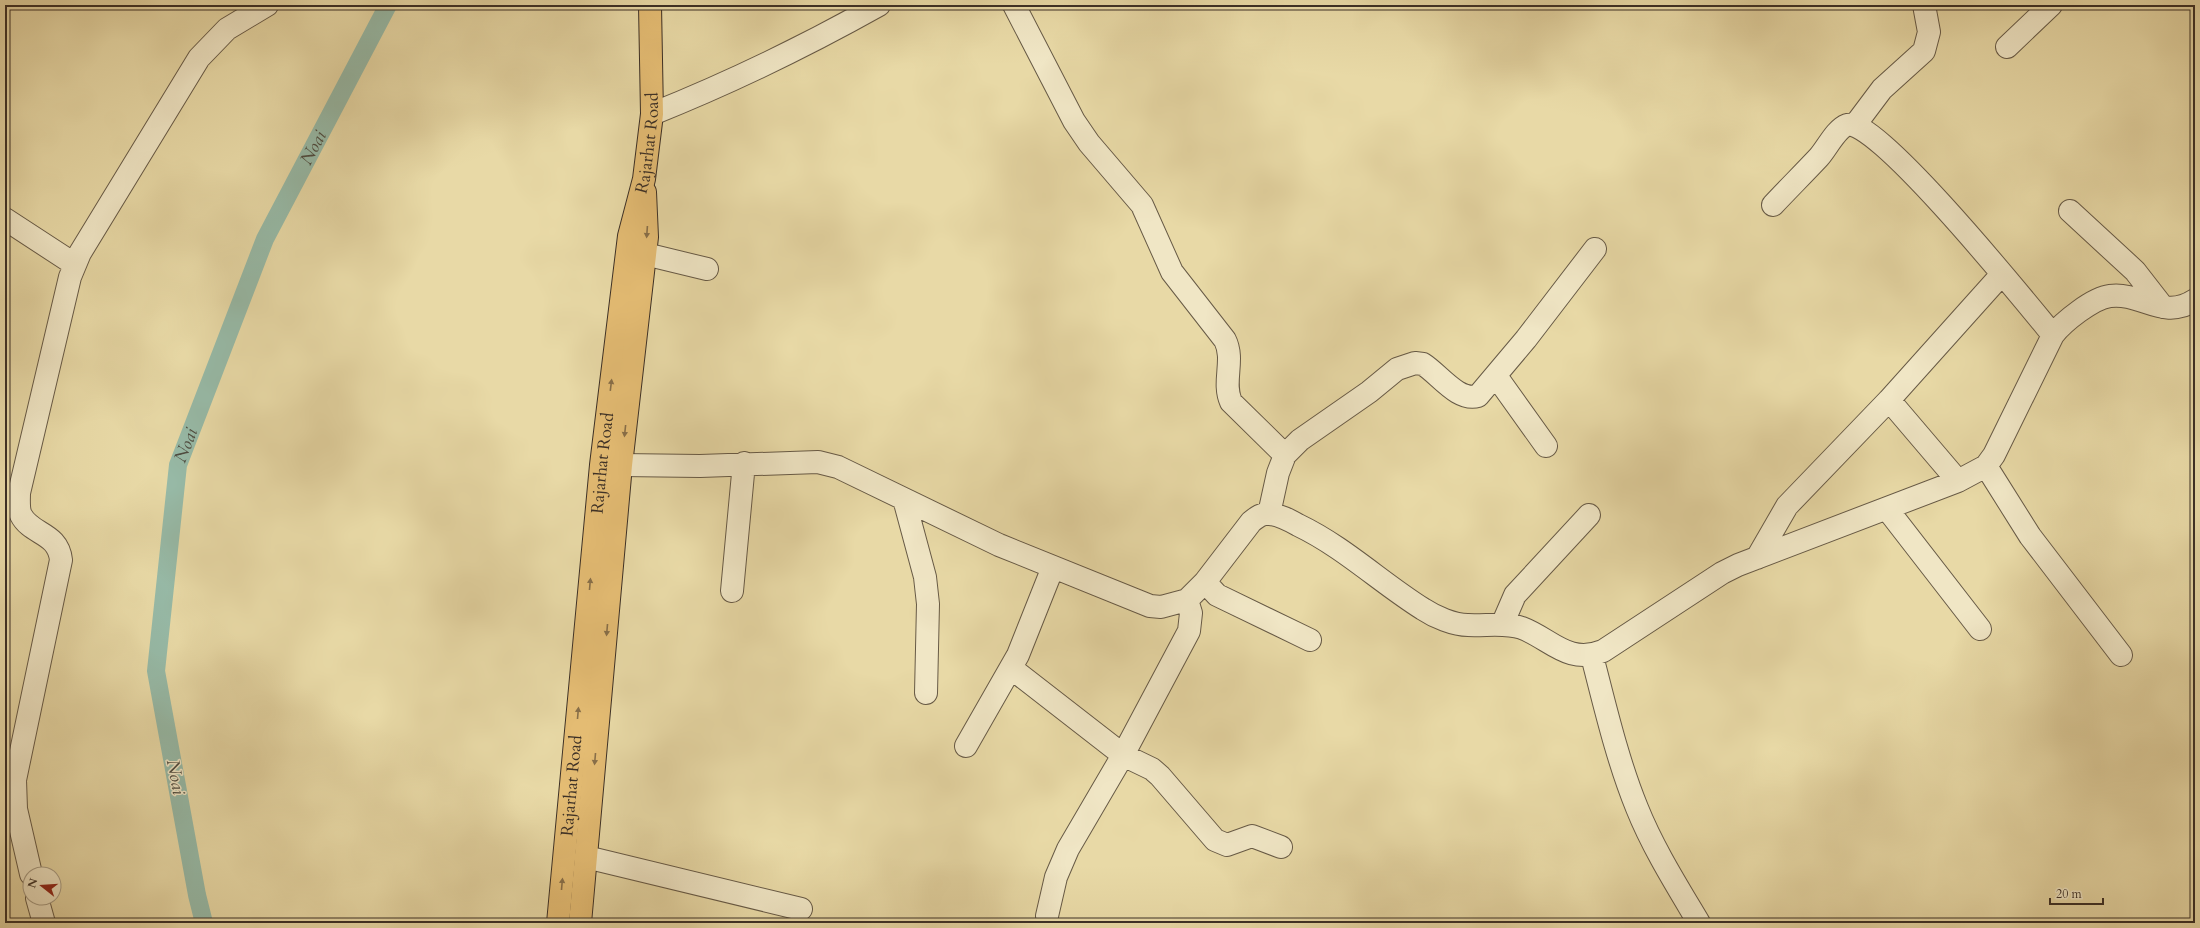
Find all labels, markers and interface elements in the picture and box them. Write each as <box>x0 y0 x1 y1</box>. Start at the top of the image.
street label: Rajarhat Road <box>630 92 664 196</box>
water label: Noai <box>294 126 333 169</box>
one-way arrow <box>644 226 651 238</box>
one-way arrow <box>608 379 614 391</box>
street label: Rajarhat Road <box>585 411 619 515</box>
water label: Noai <box>168 423 205 466</box>
one-way arrow <box>622 425 628 437</box>
one-way arrow <box>587 577 594 590</box>
one-way arrow <box>603 624 610 636</box>
one-way arrow <box>575 707 581 719</box>
street label: Rajarhat Road <box>555 734 588 837</box>
one-way arrow <box>591 753 598 765</box>
water label: Noai <box>160 757 191 798</box>
north arrow <box>22 866 62 906</box>
text: N <box>24 876 42 890</box>
one-way arrow <box>559 878 565 890</box>
scale bar <box>2050 880 2103 906</box>
text: 20 m <box>2056 886 2083 902</box>

